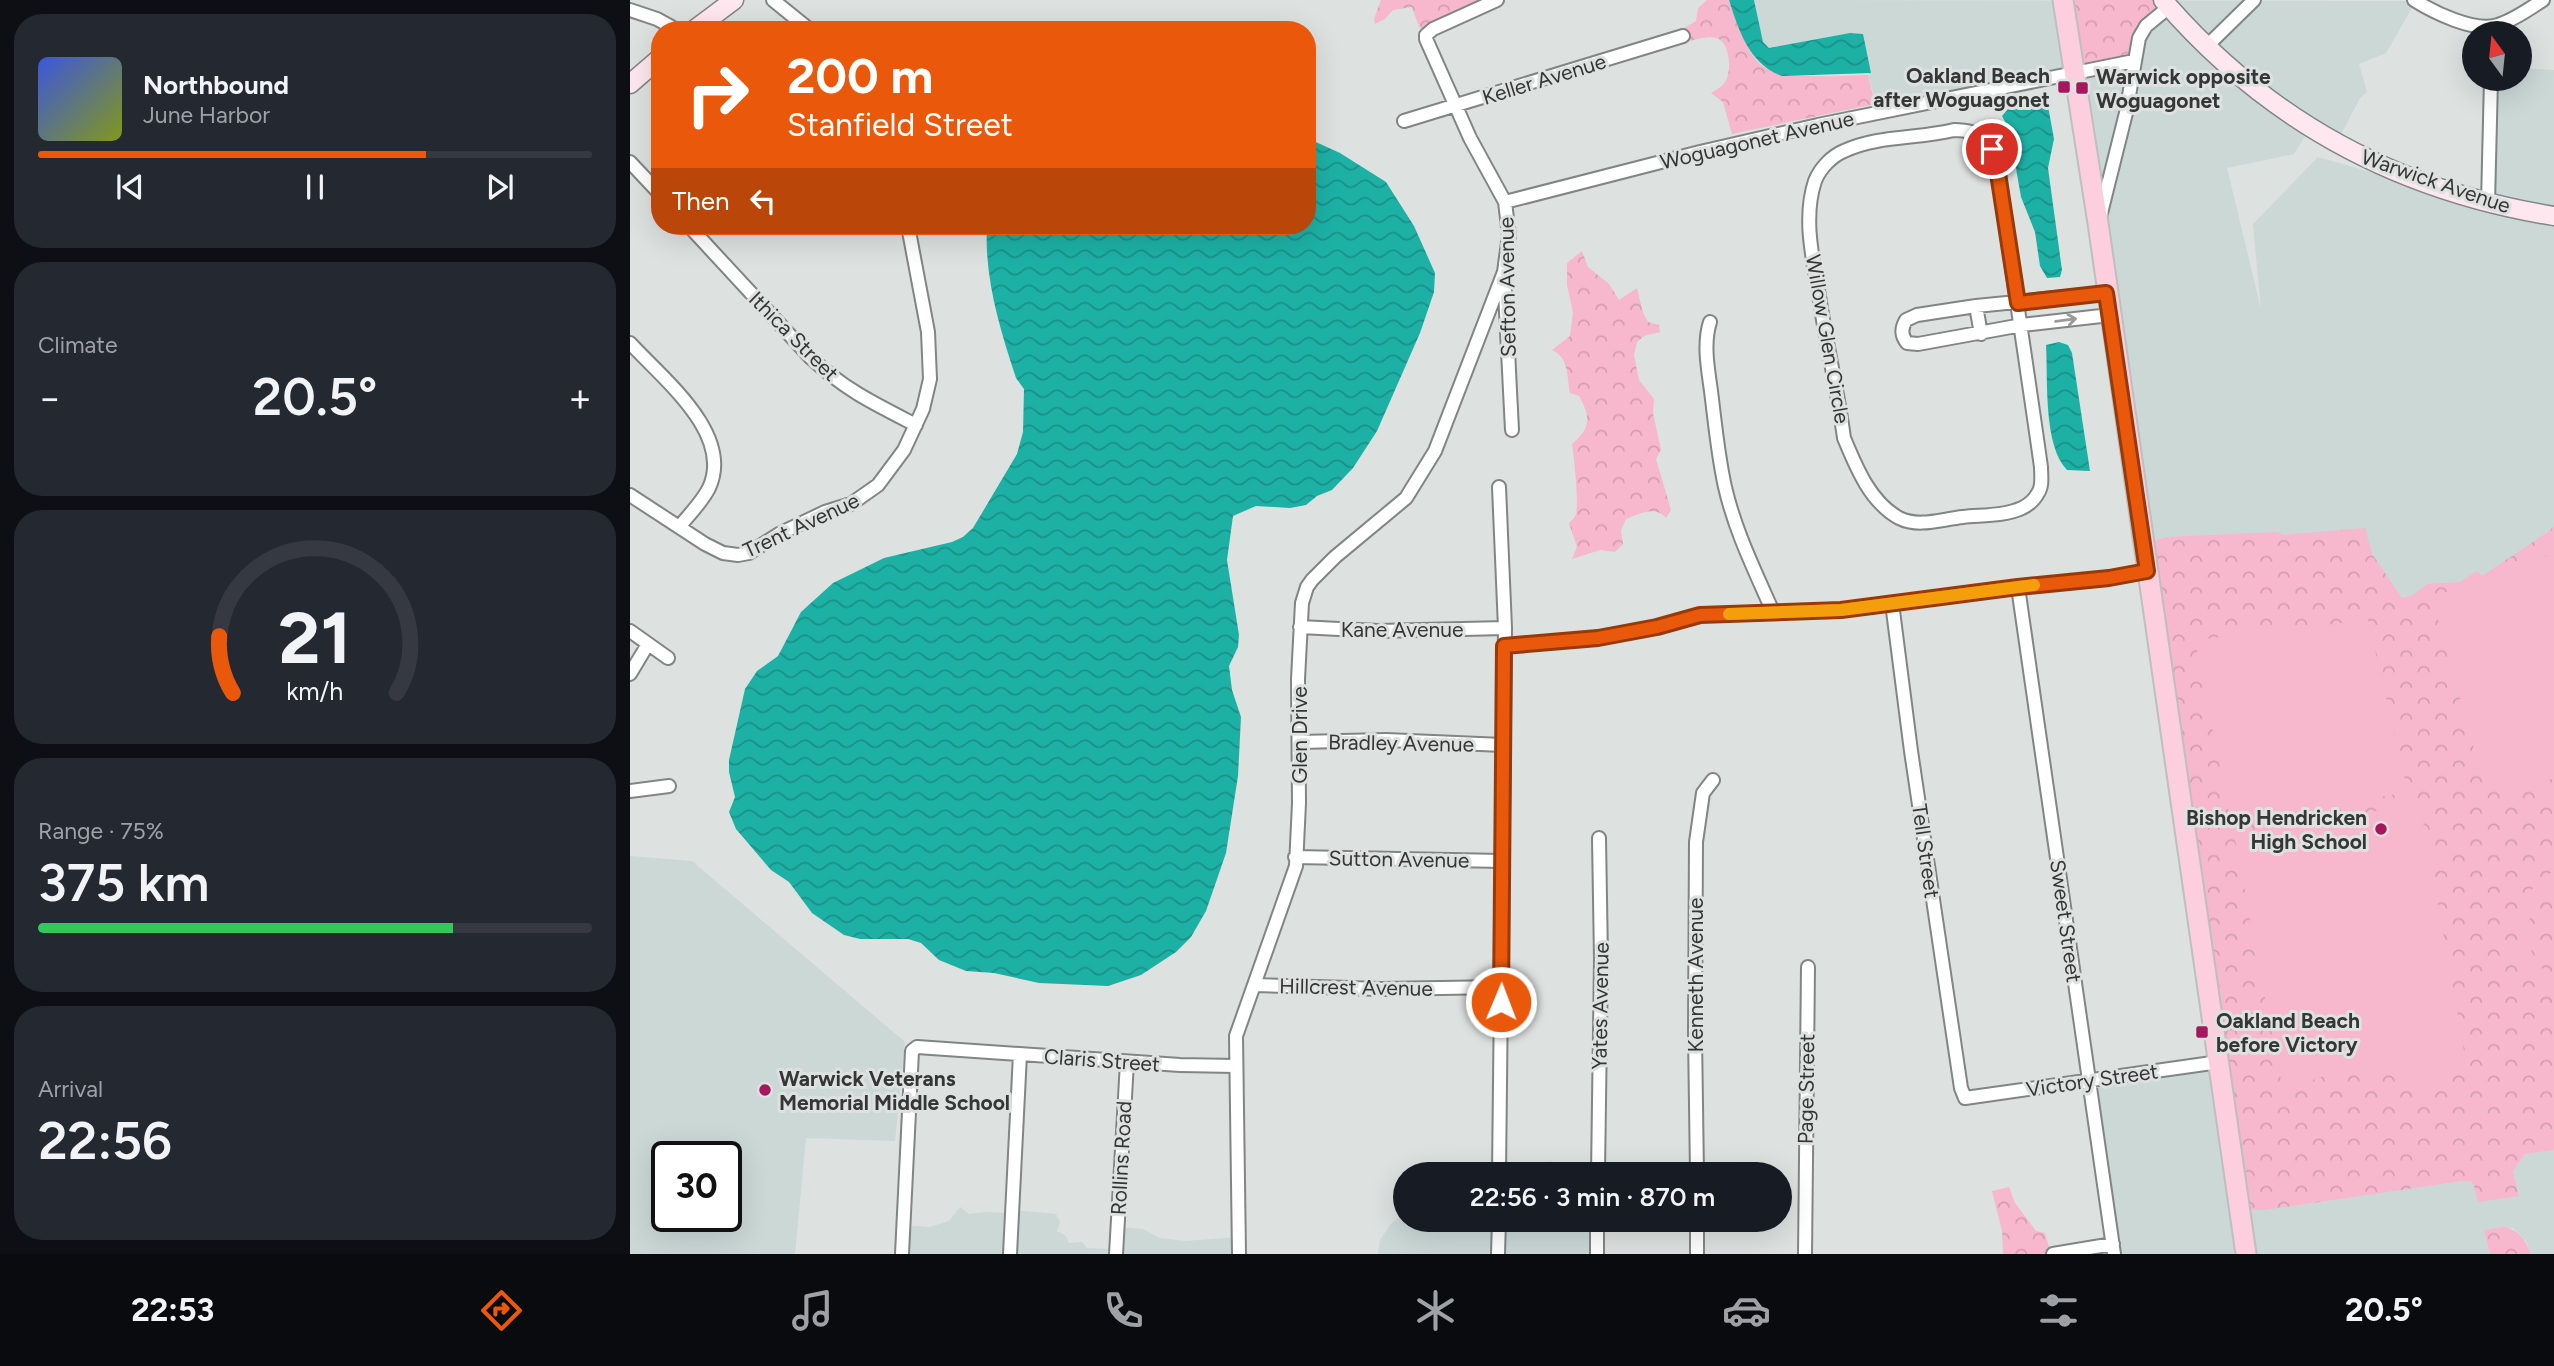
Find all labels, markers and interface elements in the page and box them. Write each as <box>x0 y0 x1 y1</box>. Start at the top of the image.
north arrow <box>2462 21 2532 91</box>
map controls <box>2462 21 2532 91</box>
text: 200 m <box>787 46 933 105</box>
street label: Keller Avenue <box>1479 48 1609 110</box>
icon: right <box>672 49 763 140</box>
place label: Oakland Beach after Woguagonet <box>1873 63 2050 112</box>
place label: Warwick opposite Woguagonet <box>2096 64 2271 113</box>
text: Northbound <box>143 69 289 101</box>
marker: Oakland Beach after Woguagonet <box>2056 79 2072 95</box>
marker: Warwick opposite Woguagonet <box>2074 80 2090 96</box>
text: June Harbor <box>143 101 270 129</box>
text: Stanfield Street <box>787 106 1013 144</box>
street label: Woguagonet Avenue <box>1658 106 1856 174</box>
pin <box>1962 119 2022 179</box>
icon: arrive <box>1973 130 2011 168</box>
street label: Warwick Avenue <box>2358 144 2514 218</box>
icon: previous <box>111 168 149 206</box>
icon: pause <box>296 168 334 206</box>
icon: next <box>481 168 519 206</box>
icon: left <box>744 182 782 220</box>
text: Then <box>672 185 730 217</box>
street label: Sefton Avenue <box>1493 217 1521 357</box>
street label: Willow Glen Circle <box>1801 252 1855 426</box>
street label: Ithica Street <box>744 286 844 386</box>
one-way arrow <box>2054 313 2077 326</box>
text: Climate <box>38 331 117 359</box>
text: 20.5° <box>253 366 377 428</box>
text: − <box>38 375 62 421</box>
text: + <box>568 375 592 421</box>
street label: Trent Avenue <box>739 487 863 563</box>
text: 21 <box>279 594 351 681</box>
street label: Kane Avenue <box>1341 617 1463 642</box>
text: km/h <box>286 676 344 706</box>
street label: Glen Drive <box>1287 686 1312 784</box>
street label: Bradley Avenue <box>1328 729 1474 757</box>
street label: Tell Street <box>1907 802 1945 900</box>
place label: Bishop Hendricken High School <box>2186 805 2367 854</box>
text: Range · 75% <box>38 817 164 845</box>
marker: Bishop Hendricken High School <box>2373 821 2389 837</box>
street label: Sutton Avenue <box>1329 845 1469 873</box>
text: 375 km <box>38 852 210 914</box>
street label: Sweet Street <box>2045 858 2087 984</box>
street label: Kenneth Avenue <box>1683 898 1708 1052</box>
street label: Yates Avenue <box>1586 942 1614 1070</box>
position arrow <box>1464 965 1538 1039</box>
street label: Hillcrest Avenue <box>1279 973 1433 1001</box>
place label: Oakland Beach before Victory <box>2216 1008 2360 1057</box>
marker: Oakland Beach before Victory <box>2194 1024 2210 1040</box>
street label: Page Street <box>1793 1034 1819 1144</box>
street label: Claris Street <box>1043 1043 1161 1077</box>
street label: Victory Street <box>2024 1058 2160 1102</box>
place label: Warwick Veterans Memorial Middle School <box>779 1066 1010 1115</box>
text: Arrival <box>38 1075 103 1103</box>
marker: Warwick Veterans Memorial Middle School <box>757 1082 773 1098</box>
street label: Rollins Road <box>1106 1100 1136 1216</box>
text: 22:56 <box>38 1110 172 1172</box>
speed limit sign: 30 <box>651 1141 742 1232</box>
text: 22:56 · 3 min · 870 m <box>1470 1181 1715 1213</box>
icon: directions <box>477 1286 526 1335</box>
icon: music <box>788 1286 837 1335</box>
icon: phone <box>1099 1286 1148 1335</box>
icon: climate <box>1411 1286 1460 1335</box>
icon: car <box>1722 1286 1771 1335</box>
icon: filters <box>2034 1286 2083 1335</box>
text: 22:53 <box>131 1291 214 1329</box>
text: 20.5° <box>2345 1291 2423 1329</box>

